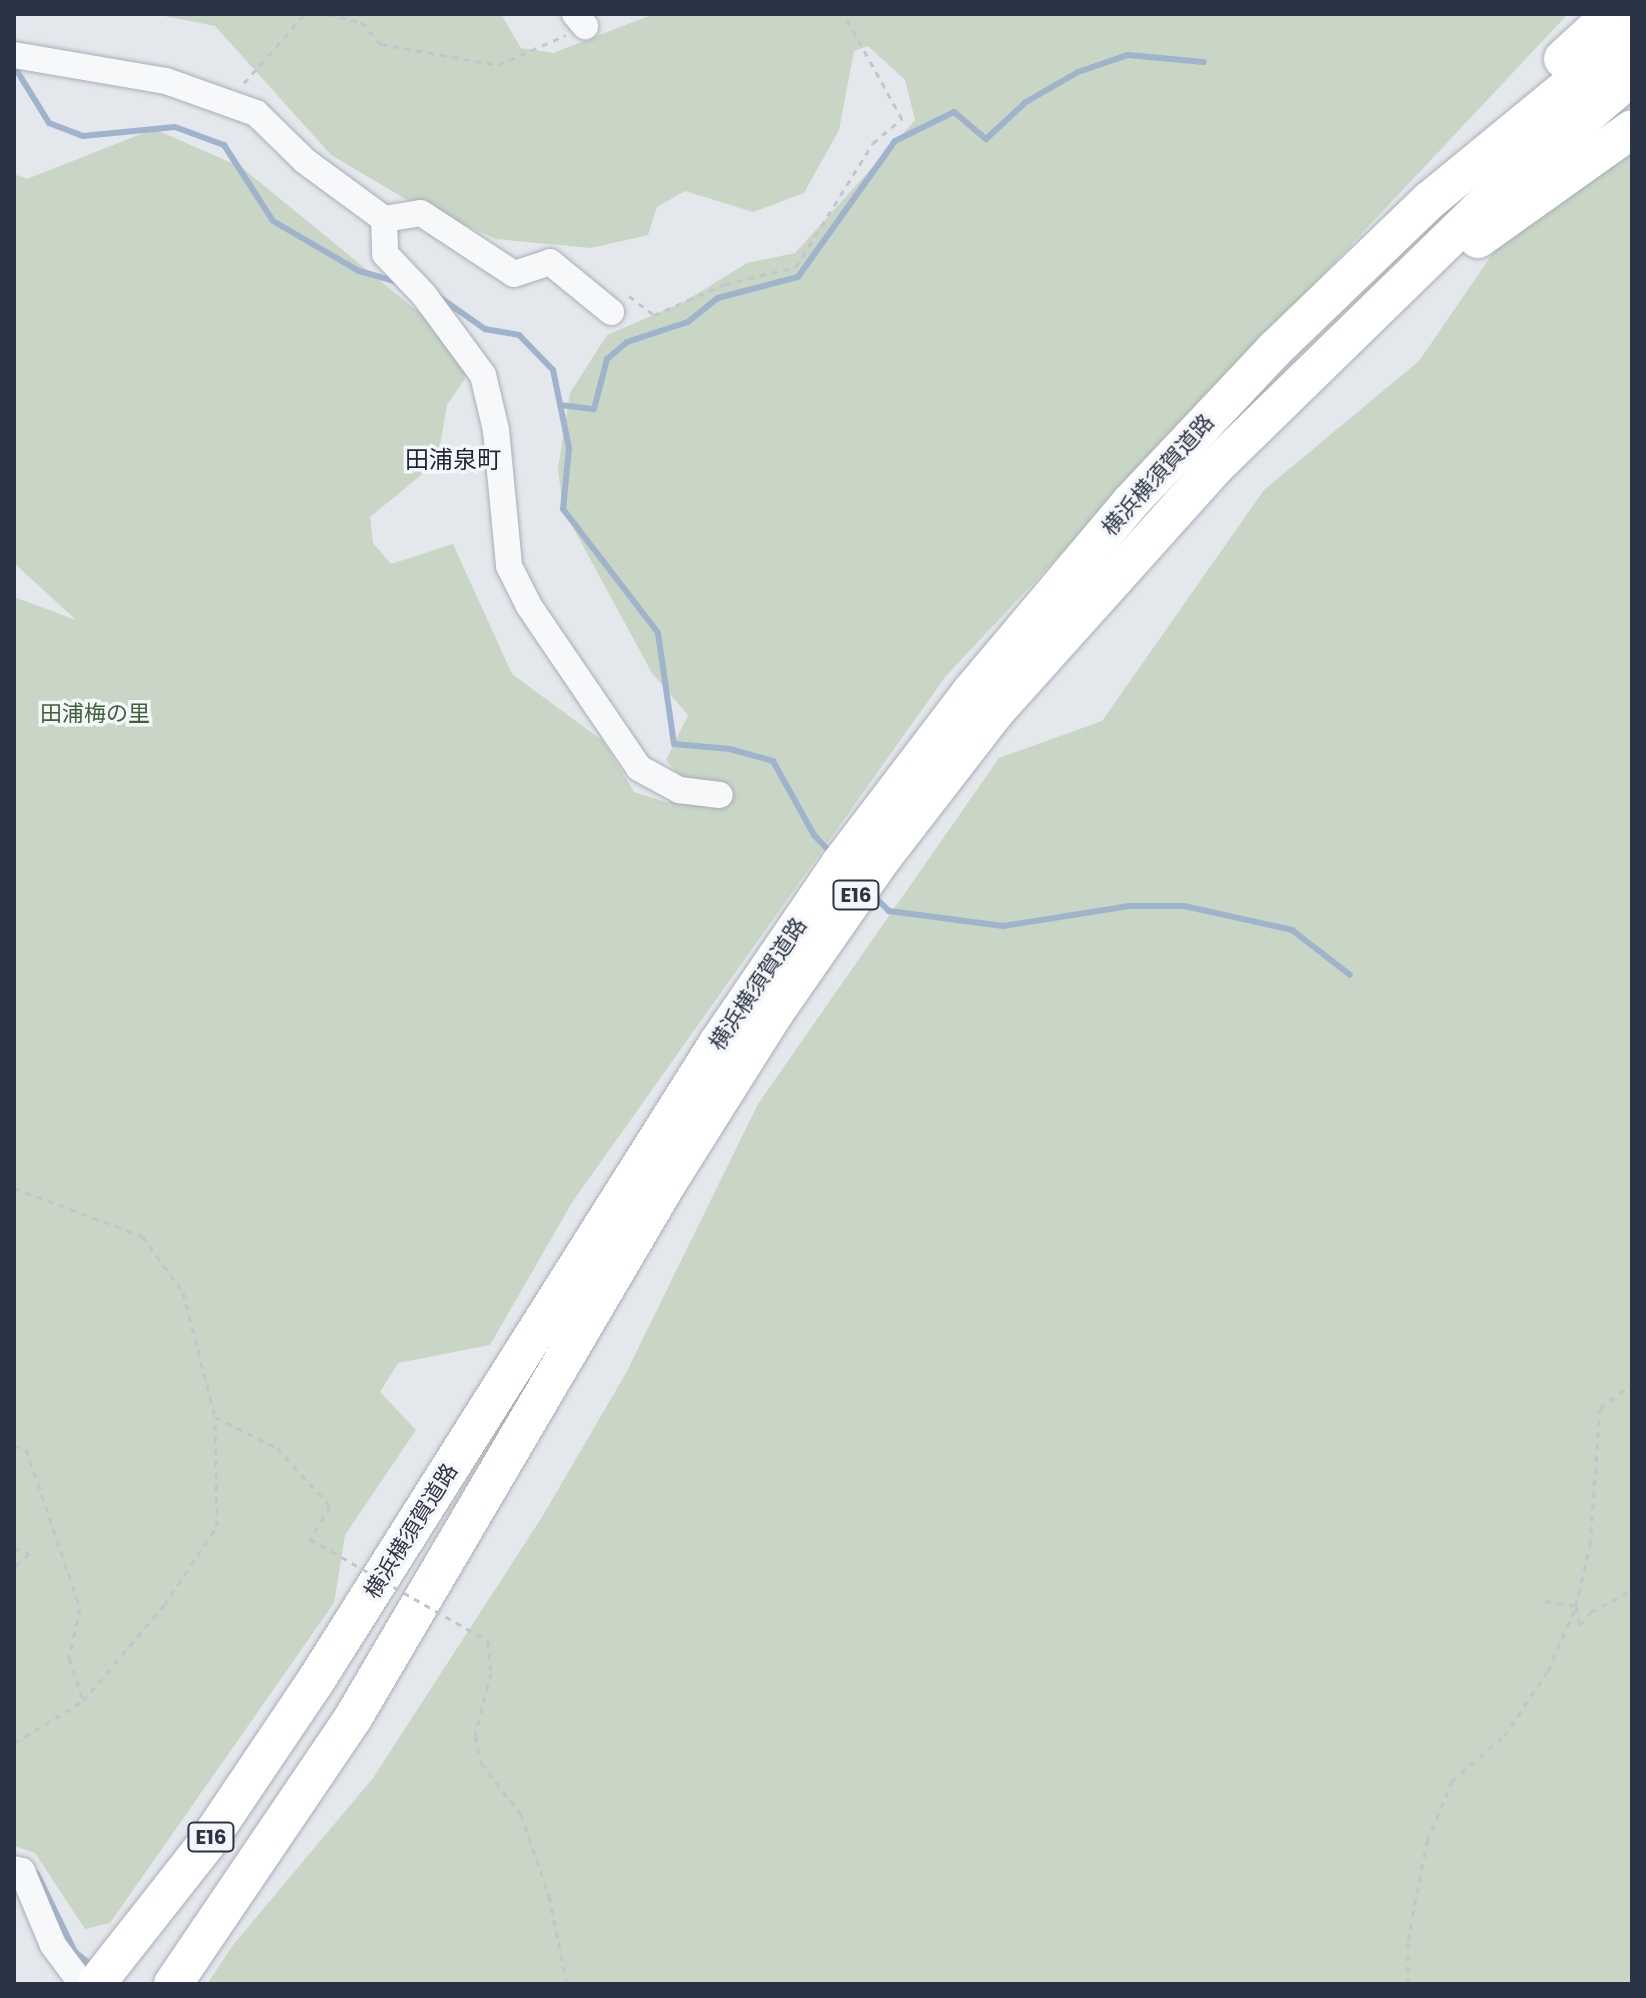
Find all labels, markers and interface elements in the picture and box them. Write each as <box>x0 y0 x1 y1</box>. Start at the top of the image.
street label: 横浜横須賀道路 <box>1097 409 1219 541</box>
district label: 田浦泉町 <box>405 446 501 474</box>
park label: 田浦梅の里 <box>40 701 150 727</box>
road number: E16 <box>832 879 880 911</box>
street label: 横浜横須賀道路 <box>704 913 812 1055</box>
street label: 横浜横須賀道路 <box>359 1459 463 1603</box>
road number: E16 <box>187 1821 235 1853</box>

